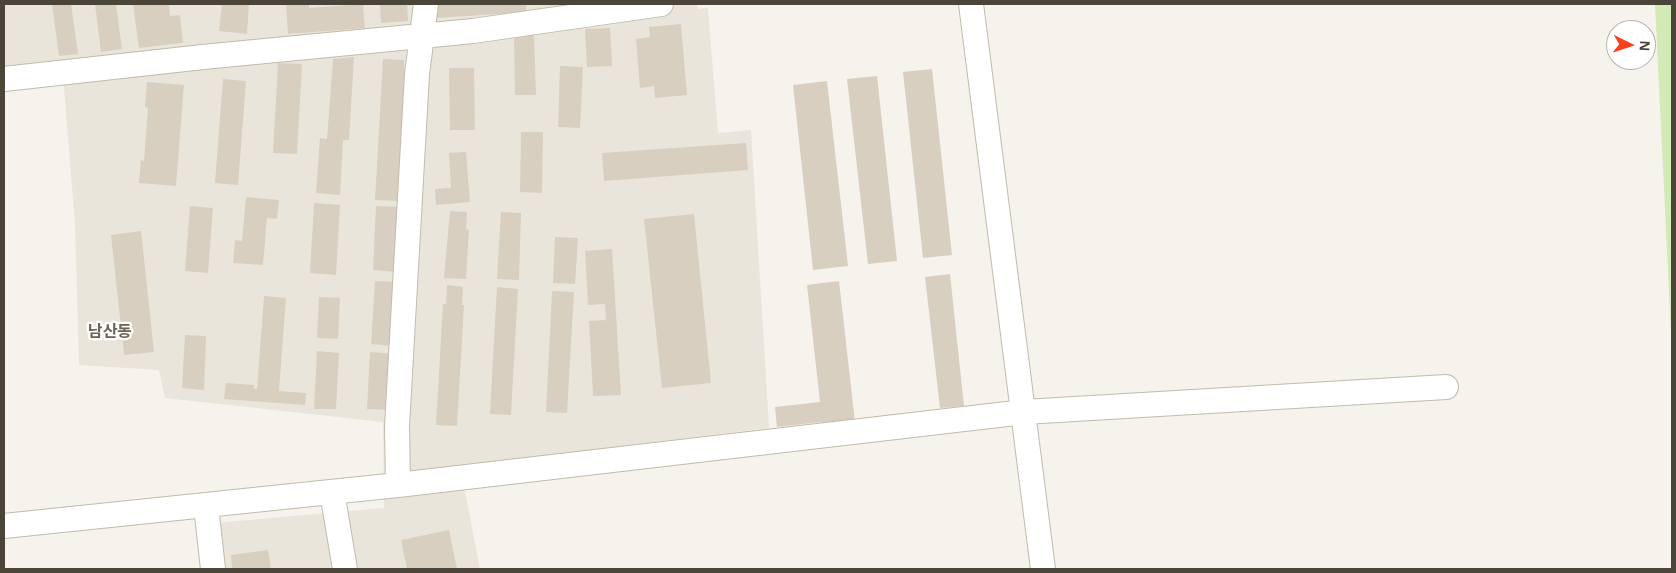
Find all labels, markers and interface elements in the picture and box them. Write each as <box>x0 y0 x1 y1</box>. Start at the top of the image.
north arrow <box>1606 20 1656 70</box>
text: N <box>1637 40 1653 52</box>
district label: 남산동 <box>88 323 132 343</box>

